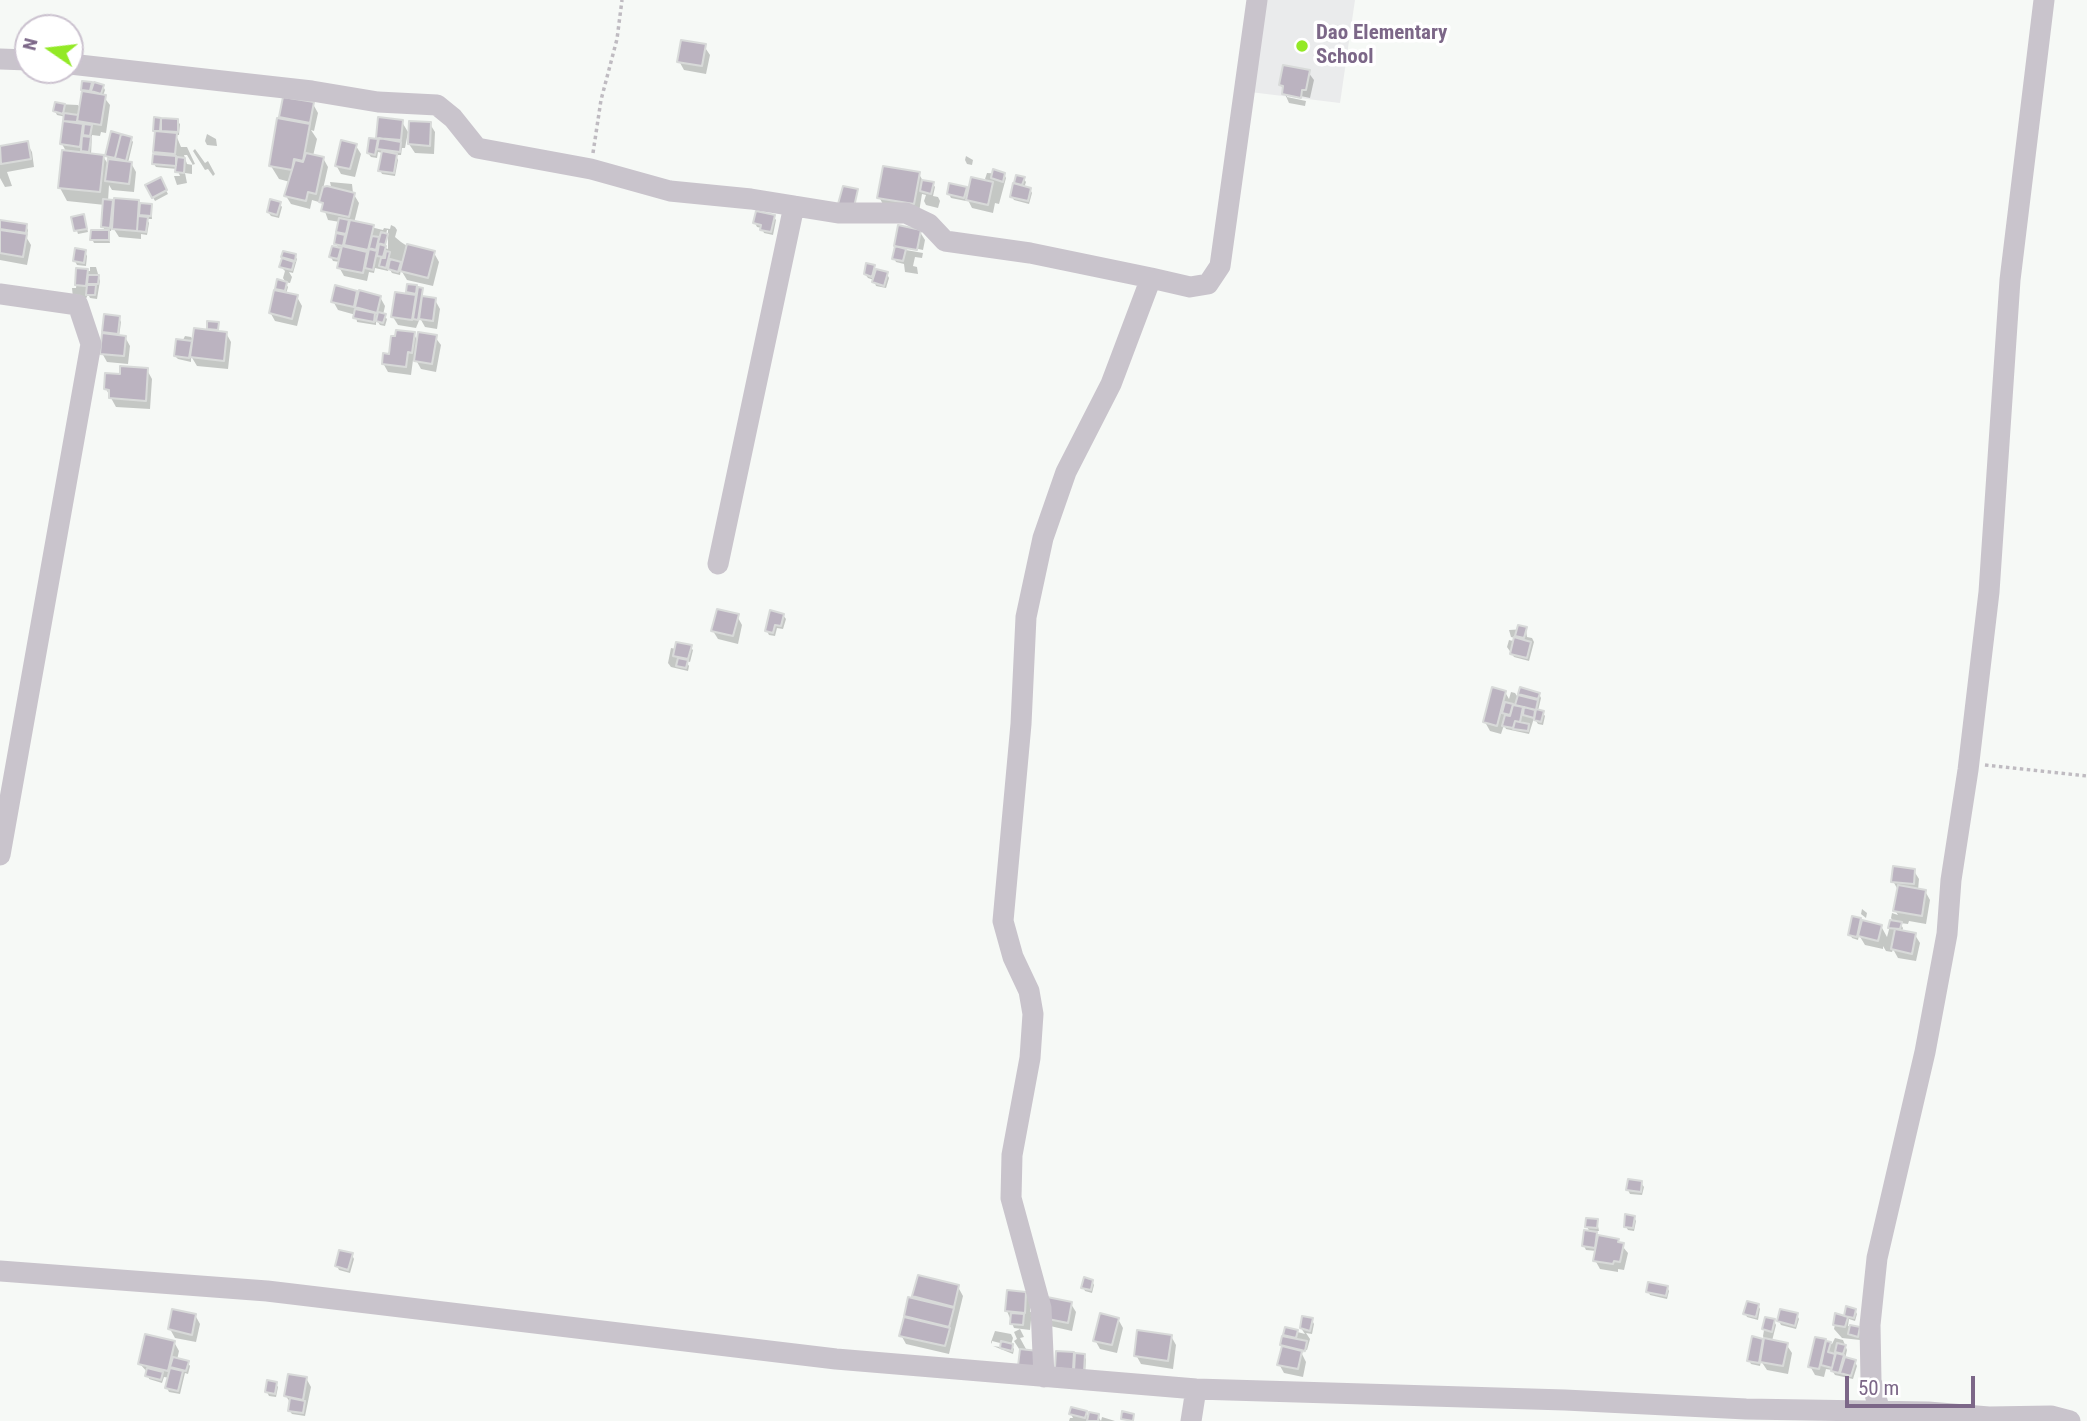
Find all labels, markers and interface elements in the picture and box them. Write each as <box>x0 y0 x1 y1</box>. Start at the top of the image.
north arrow <box>14 14 84 84</box>
place label: Dao Elementary School <box>1316 21 1447 71</box>
text: N <box>18 36 43 53</box>
marker: Dao Elementary School <box>1294 38 1310 54</box>
scale bar <box>1849 1362 1979 1406</box>
text: 50 m <box>1858 1376 1899 1400</box>

